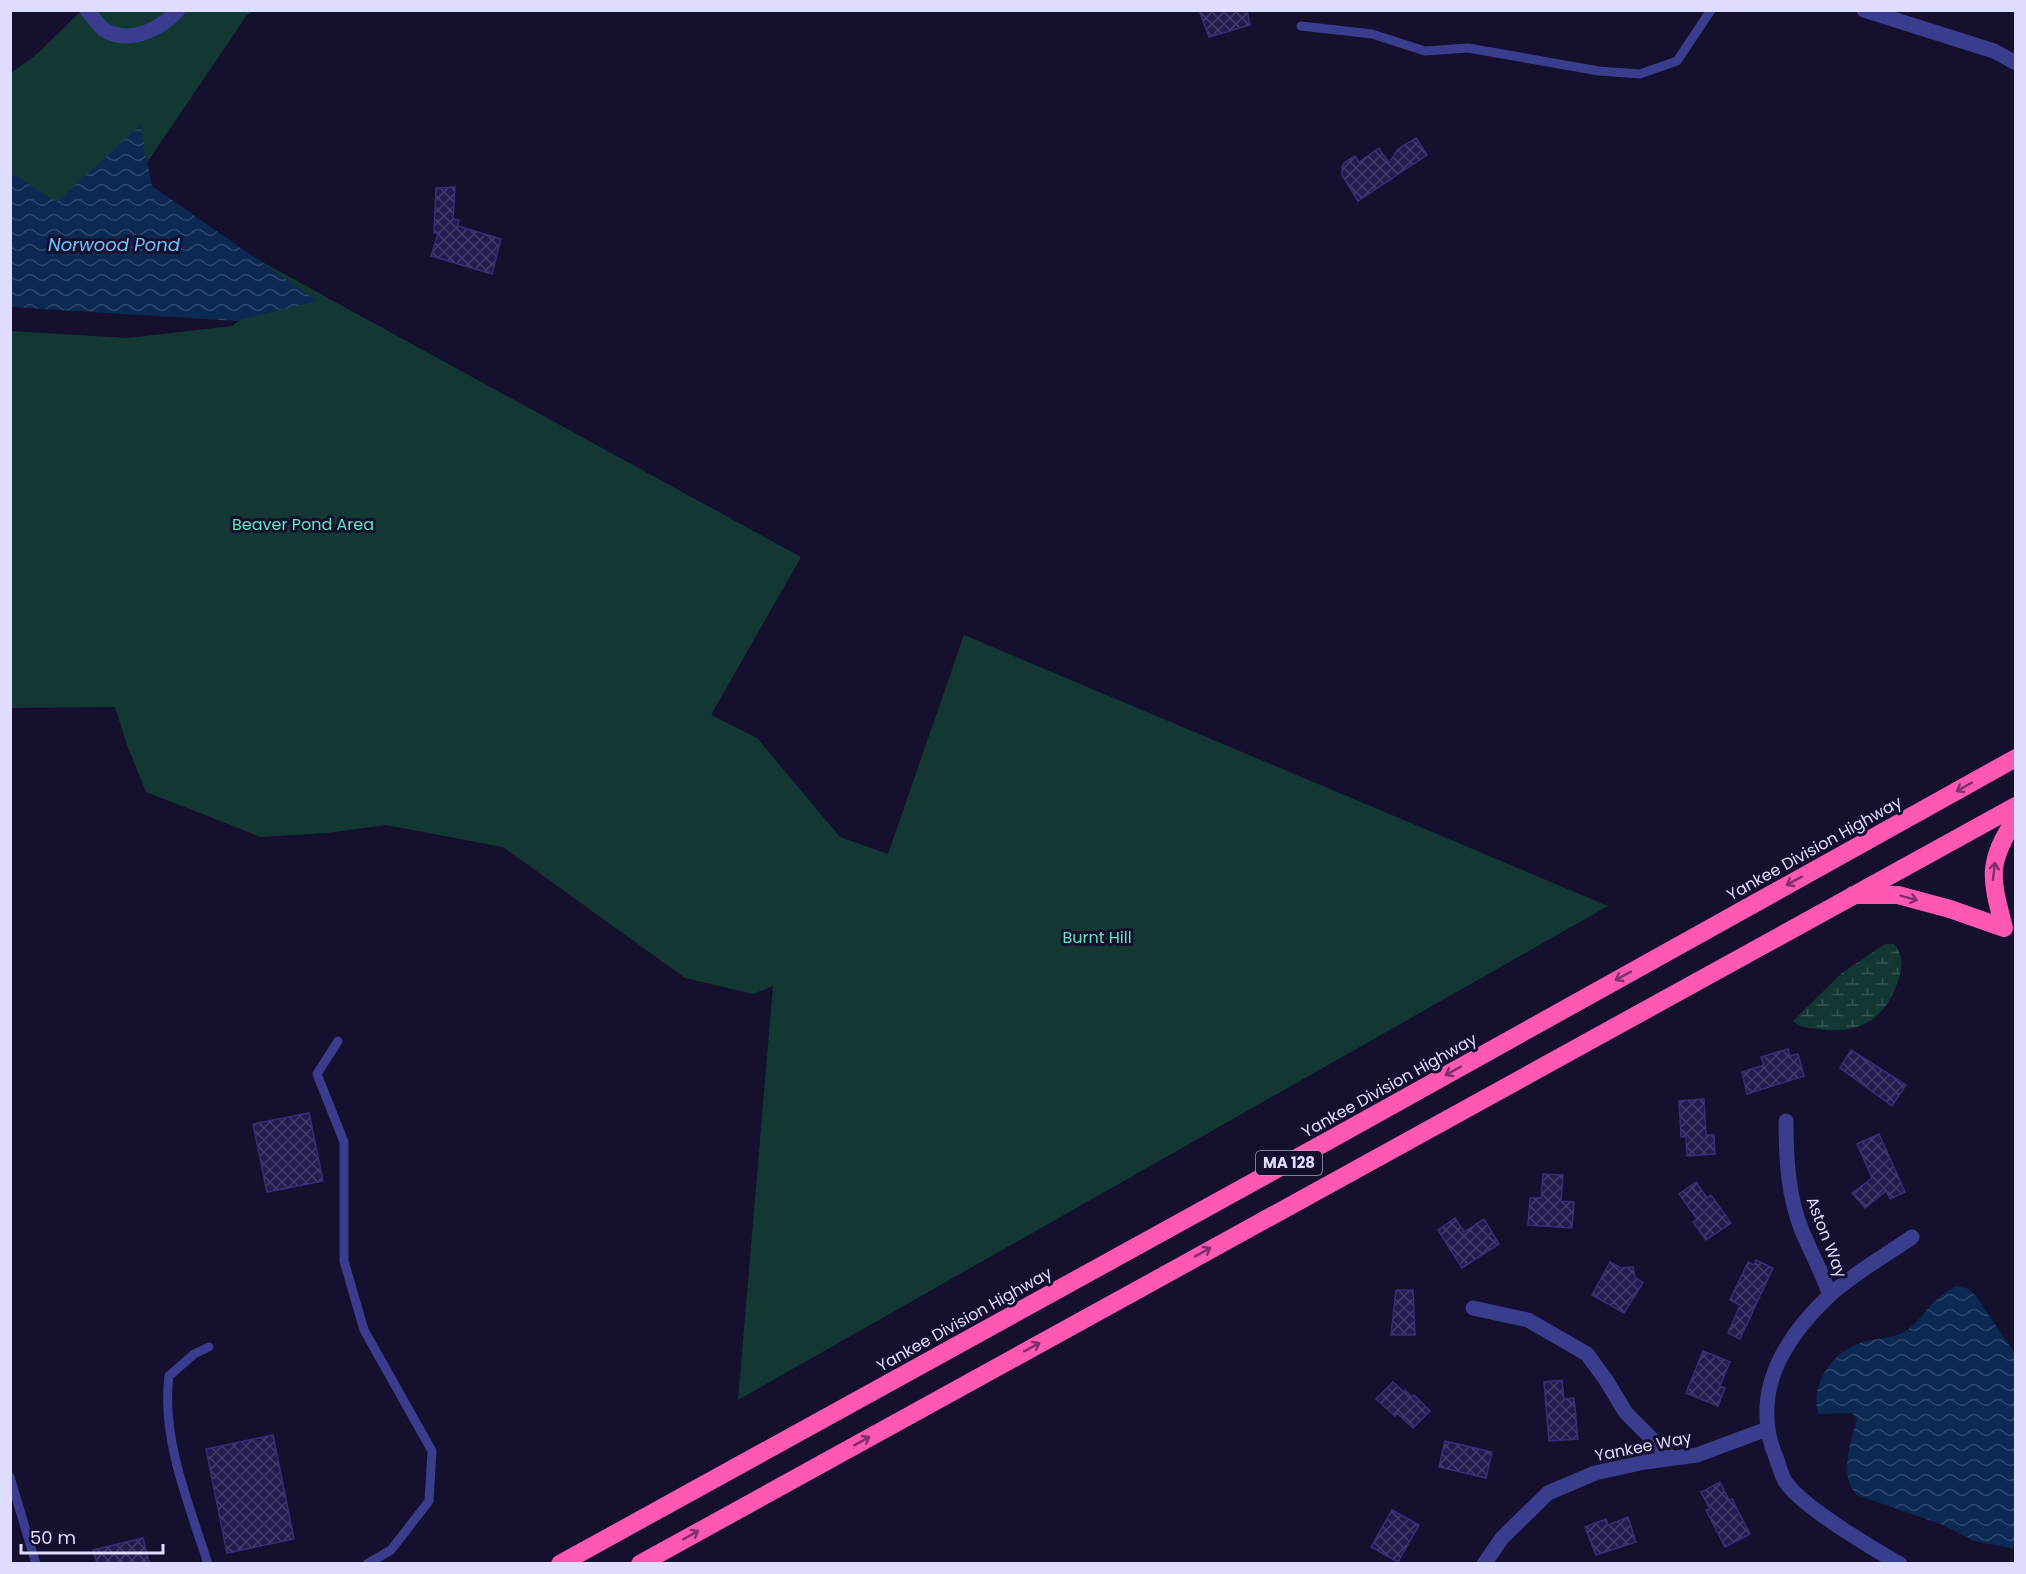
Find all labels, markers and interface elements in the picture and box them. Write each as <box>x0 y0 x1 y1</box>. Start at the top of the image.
water label: Norwood Pond <box>48 232 181 257</box>
park label: Beaver Pond Area <box>232 513 374 536</box>
one-way arrow <box>1956 781 1973 793</box>
street label: Yankee Division Highway <box>1723 791 1906 906</box>
one-way arrow <box>1988 862 1999 882</box>
one-way arrow <box>1786 875 1803 887</box>
one-way arrow <box>1899 892 1918 904</box>
park label: Burnt Hill <box>1062 926 1132 949</box>
one-way arrow <box>1615 971 1633 982</box>
street label: Yankee Division Highway <box>1298 1028 1481 1143</box>
one-way arrow <box>1445 1065 1462 1077</box>
road number: MA 128 <box>1256 1151 1322 1175</box>
street label: Aston Way <box>1801 1193 1853 1281</box>
one-way arrow <box>1194 1246 1211 1258</box>
street label: Yankee Division Highway <box>873 1262 1056 1377</box>
one-way arrow <box>1024 1340 1041 1352</box>
street label: Yankee Way <box>1593 1426 1693 1467</box>
one-way arrow <box>853 1435 870 1447</box>
scale bar <box>21 1517 164 1555</box>
text: 50 m <box>30 1525 76 1550</box>
one-way arrow <box>682 1529 699 1541</box>

